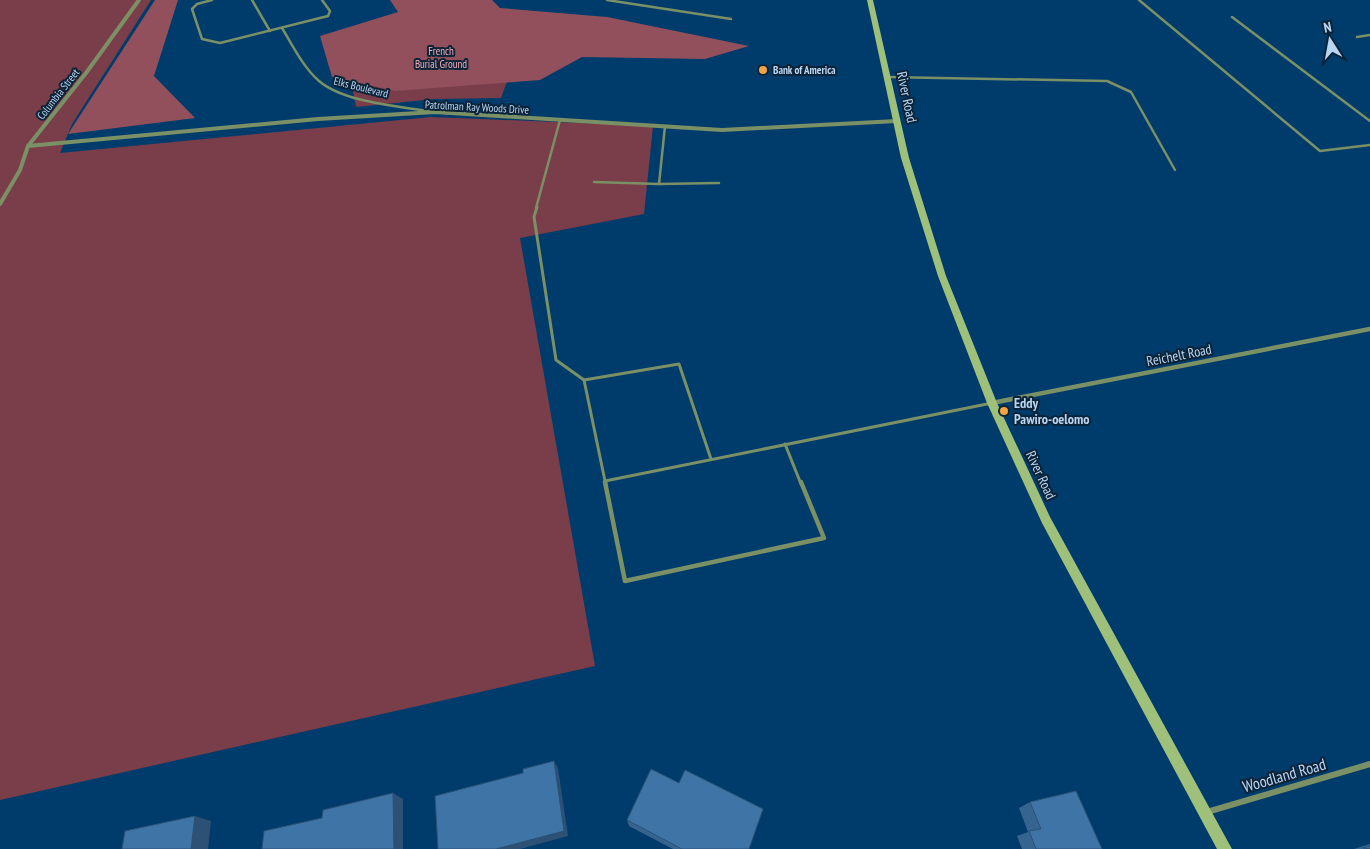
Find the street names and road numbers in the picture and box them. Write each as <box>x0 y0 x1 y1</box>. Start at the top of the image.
street label: Columbia Street <box>34 66 82 122</box>
street label: River Road <box>893 70 921 124</box>
street label: Elks Boulevard <box>332 73 390 101</box>
street label: Patrolman Ray Woods Drive <box>425 97 530 117</box>
street label: Reichelt Road <box>1145 340 1213 370</box>
street label: River Road <box>1022 448 1060 502</box>
street label: Woodland Road <box>1240 754 1328 796</box>

